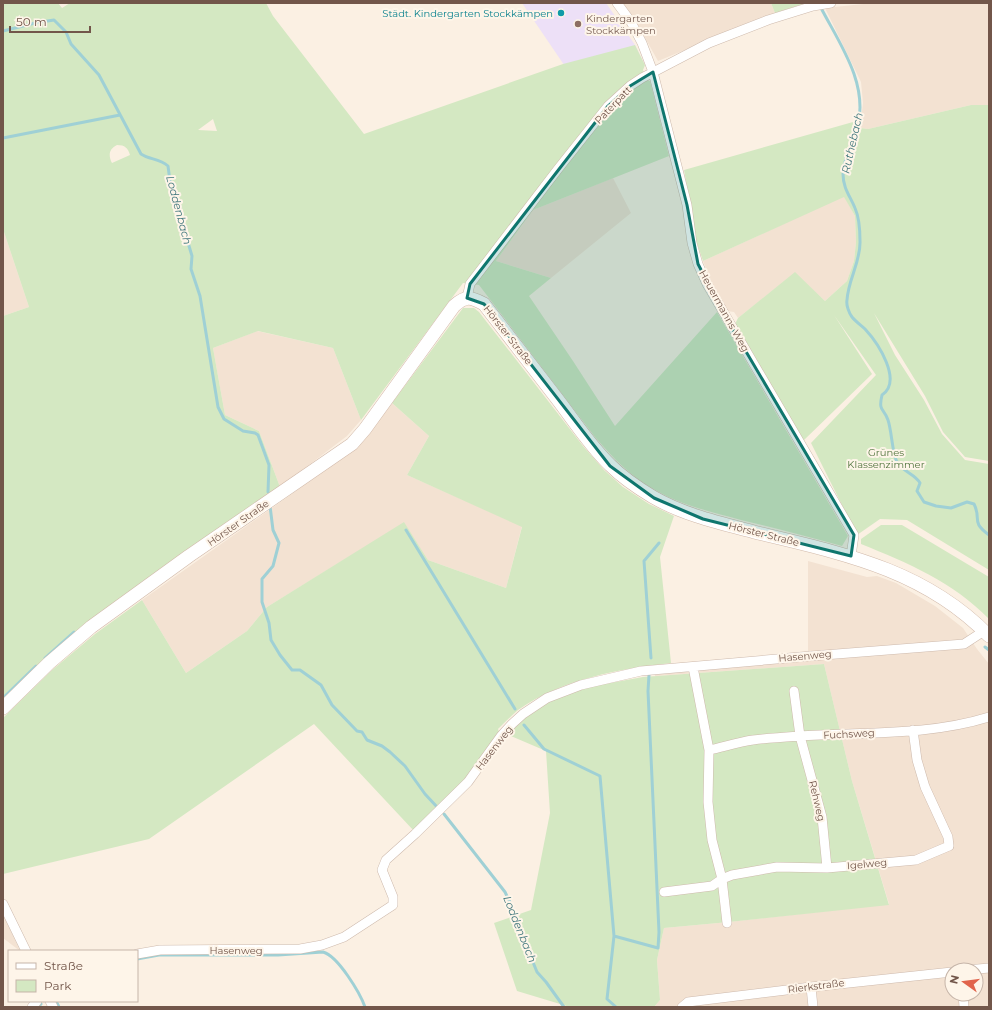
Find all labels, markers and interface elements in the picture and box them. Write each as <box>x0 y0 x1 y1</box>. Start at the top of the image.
place label: Städt. Kindergarten Stockkämpen <box>382 7 553 20</box>
scale bar <box>10 8 90 34</box>
marker: Städt. Kindergarten Stockkämpen <box>556 8 566 18</box>
place label: Kindergarten Stockkämpen <box>586 12 656 37</box>
text: 50 m <box>16 14 47 29</box>
marker: Kindergarten Stockkämpen <box>573 19 583 29</box>
street label: Paterpatt <box>592 83 634 127</box>
water label: Ruthebach <box>838 111 866 175</box>
water label: Loddenbach <box>163 174 195 246</box>
street label: Heuermanns Weg <box>696 268 752 354</box>
street label: Hörster Straße <box>481 303 535 367</box>
park label: Grünes Klassenzimmer <box>847 446 925 471</box>
street label: Hörster Straße <box>205 497 271 549</box>
street label: Hörster Straße <box>727 519 801 549</box>
street label: Hasenweg <box>778 647 832 665</box>
street label: Hasenweg <box>473 723 515 773</box>
street label: Fuchsweg <box>823 726 875 742</box>
street label: Rehweg <box>806 779 828 823</box>
street label: Igelweg <box>846 856 888 872</box>
water label: Loddenbach <box>500 894 540 964</box>
street label: Hasenweg <box>209 944 263 957</box>
legend <box>8 950 138 1002</box>
text: Straße <box>44 958 83 973</box>
north arrow <box>944 962 984 1002</box>
text: N <box>946 974 962 986</box>
street label: Rierkstraße <box>787 976 845 996</box>
text: Park <box>44 978 72 993</box>

